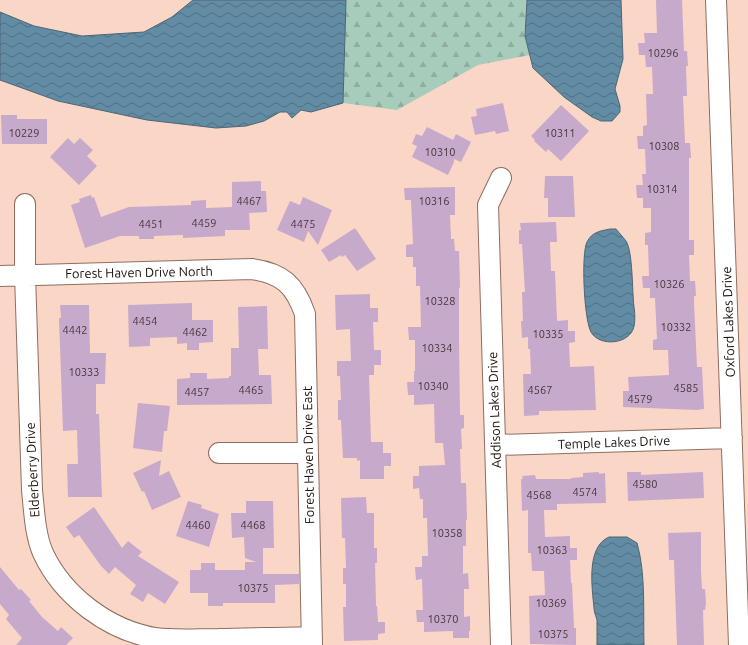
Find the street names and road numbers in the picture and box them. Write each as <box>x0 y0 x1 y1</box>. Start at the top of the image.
street label: Forest Haven Drive North <box>65 264 213 280</box>
street label: Oxford Lakes Drive <box>719 266 737 378</box>
street label: Addison Lakes Drive <box>485 351 503 469</box>
street label: Forest Haven Drive East <box>300 386 316 524</box>
street label: Elderberry Drive <box>23 422 41 518</box>
street label: Temple Lakes Drive <box>558 433 670 451</box>

